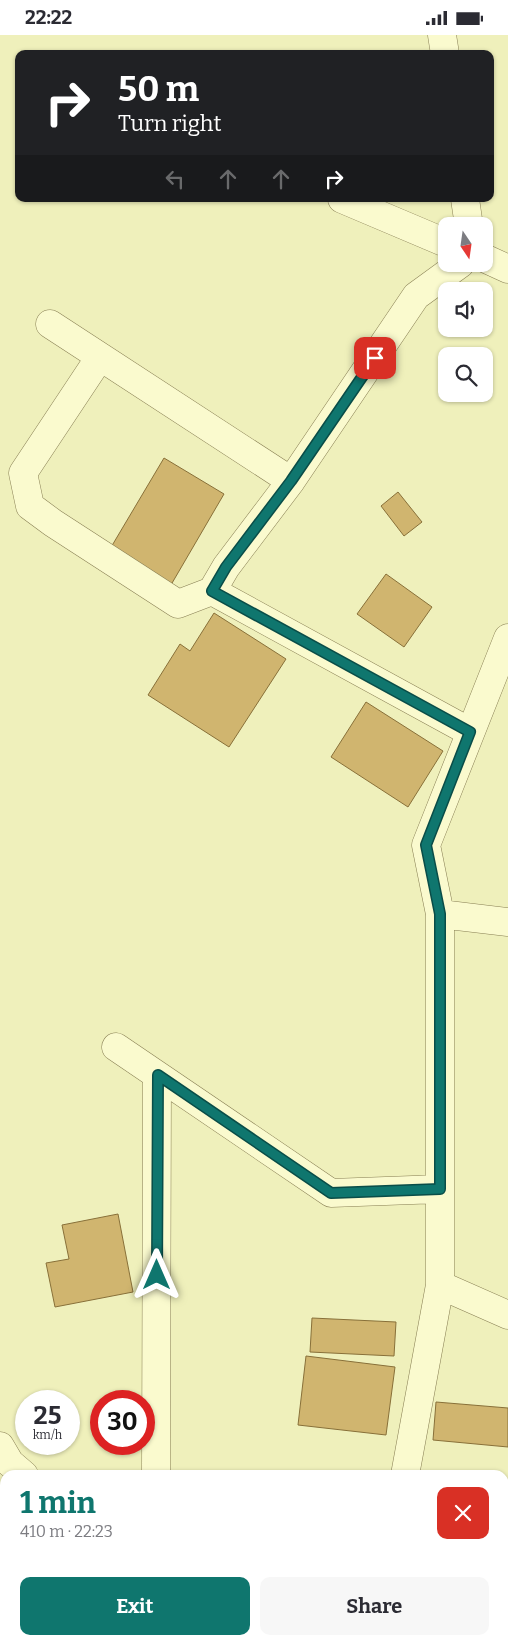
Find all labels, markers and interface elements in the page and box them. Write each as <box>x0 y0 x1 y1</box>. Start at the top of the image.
text: 22:22 <box>25 6 72 29</box>
text: 50 m <box>118 68 199 110</box>
icon: right <box>35 70 100 135</box>
text: Turn right <box>118 110 221 137</box>
icon: left <box>161 165 189 193</box>
icon: ahead <box>214 165 242 193</box>
icon: ahead <box>267 165 295 193</box>
icon: right <box>320 165 348 193</box>
north arrow <box>438 217 492 273</box>
map controls <box>438 217 493 402</box>
button: sound <box>438 282 493 337</box>
pin <box>354 337 396 379</box>
icon: arrive <box>361 344 389 372</box>
button: search <box>438 347 493 402</box>
position arrow <box>130 1248 182 1300</box>
speed limit sign: 30 <box>90 1390 155 1455</box>
text: 25 <box>34 1401 61 1431</box>
text: km/h <box>33 1428 62 1442</box>
text: 1 min <box>20 1485 96 1521</box>
button: close <box>437 1487 489 1539</box>
text: 410 m · 22:23 <box>20 1522 113 1541</box>
button: Exit <box>20 1577 250 1635</box>
button: Share <box>260 1577 489 1635</box>

